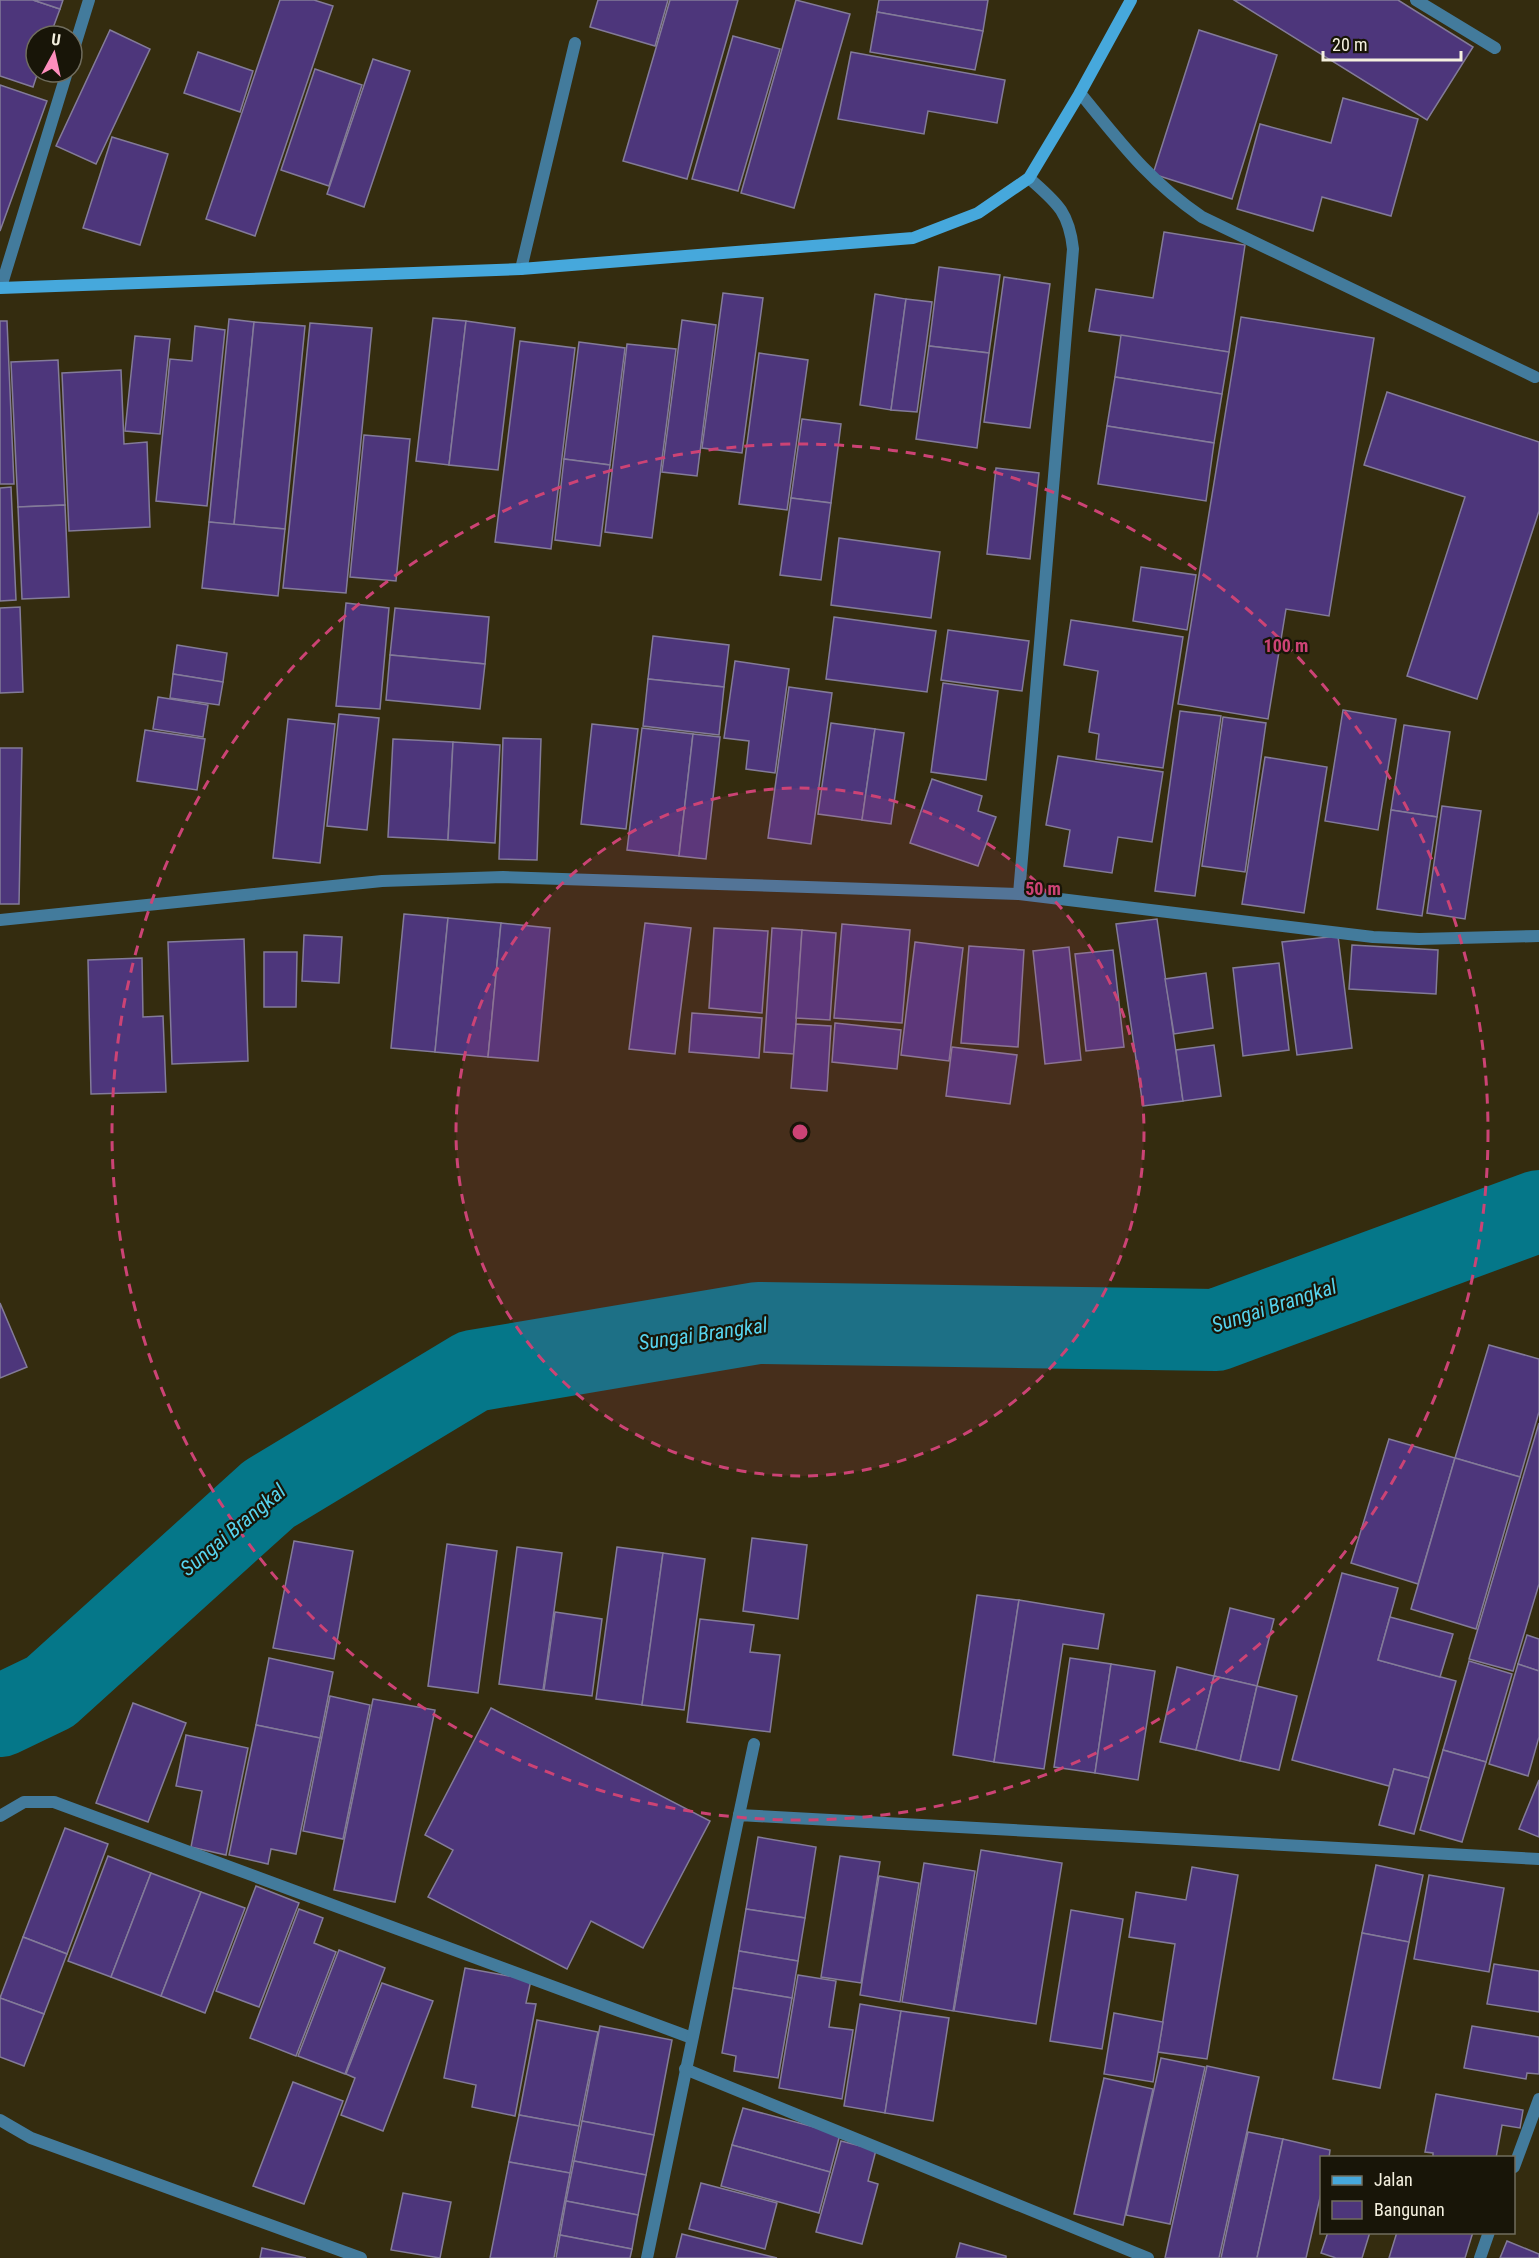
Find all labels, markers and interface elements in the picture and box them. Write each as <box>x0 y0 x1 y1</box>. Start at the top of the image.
north arrow <box>24 24 84 84</box>
scale bar <box>1323 24 1461 62</box>
text: U <box>50 30 62 50</box>
text: 20 m <box>1332 34 1367 55</box>
text: 100 m <box>1264 635 1308 656</box>
text: 50 m <box>1025 878 1061 899</box>
centre of rings <box>790 1122 810 1142</box>
water label: Sungai Brangkal <box>1209 1274 1340 1337</box>
water label: Sungai Brangkal <box>637 1313 769 1355</box>
water label: Sungai Brangkal <box>176 1479 291 1581</box>
legend <box>1320 2156 1515 2234</box>
text: Jalan <box>1374 2169 1413 2190</box>
text: Bangunan <box>1374 2199 1445 2220</box>

